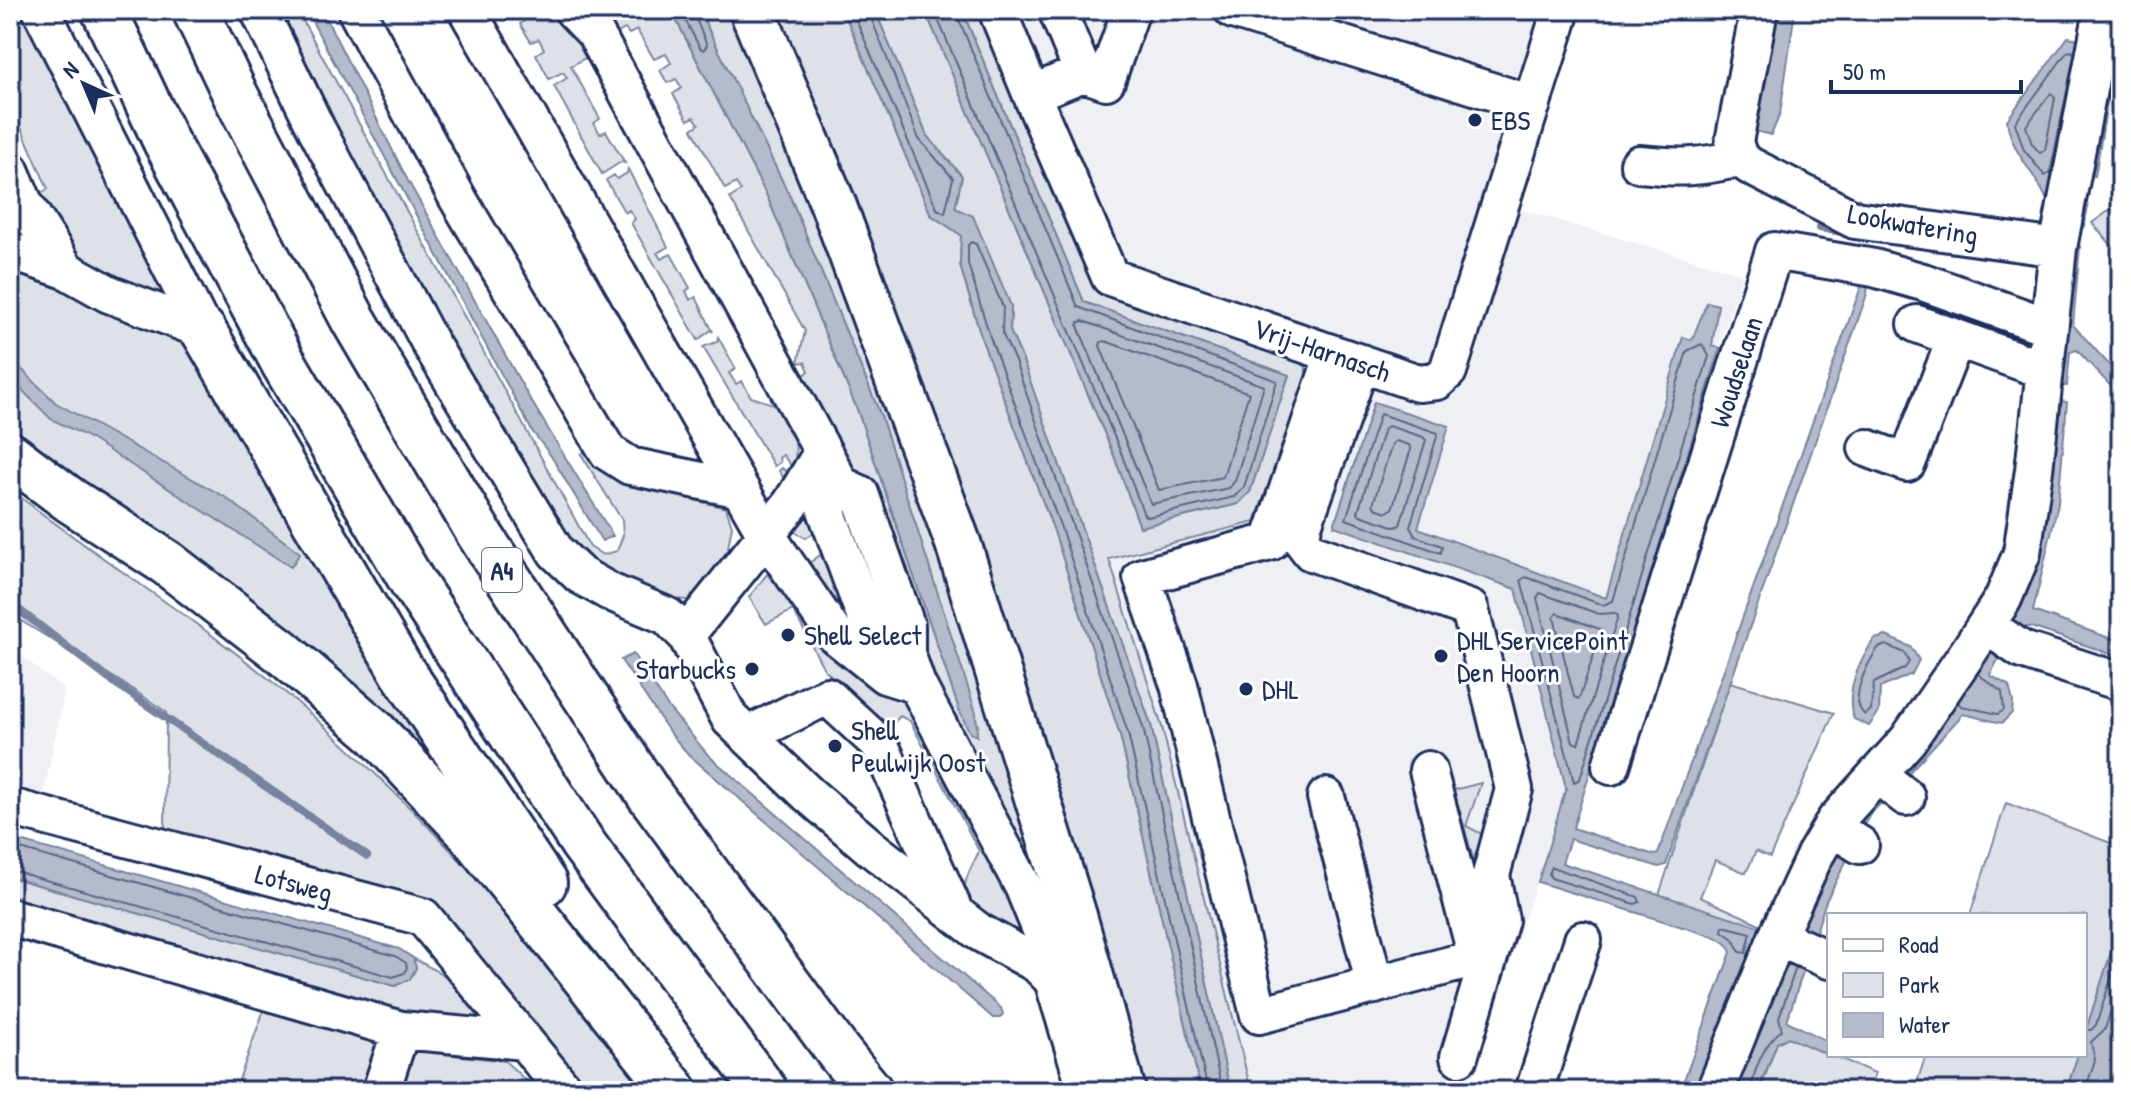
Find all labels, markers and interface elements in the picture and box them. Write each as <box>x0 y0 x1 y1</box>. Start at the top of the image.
north arrow <box>44 44 124 124</box>
scale bar <box>1831 44 2021 94</box>
text: N <box>55 55 85 84</box>
text: 50 m <box>1843 55 1886 87</box>
place label: EBS <box>1491 101 1531 139</box>
marker: EBS <box>1466 111 1484 129</box>
street label: Lookwatering <box>1845 194 1981 254</box>
street label: Vrij-Harnasch <box>1248 309 1396 391</box>
street label: Woudselaan <box>1700 312 1772 432</box>
road number: A4 <box>482 548 522 592</box>
place label: Shell Select <box>804 616 922 654</box>
place label: DHL ServicePoint Den Hoorn <box>1457 621 1628 691</box>
marker: Shell Select <box>779 626 797 644</box>
marker: DHL ServicePoint Den Hoorn <box>1432 647 1450 665</box>
place label: Starbucks <box>636 650 736 688</box>
marker: Starbucks <box>743 660 761 678</box>
place label: DHL <box>1262 670 1299 708</box>
marker: DHL <box>1237 680 1255 698</box>
place label: Shell Peulwijk Oost <box>851 711 986 781</box>
marker: Shell Peulwijk Oost <box>826 737 844 755</box>
street label: Lotsweg <box>251 854 337 912</box>
legend <box>1827 913 2087 1057</box>
text: Road <box>1899 928 1938 960</box>
text: Park <box>1899 968 1939 1000</box>
text: Water <box>1899 1008 1950 1040</box>

